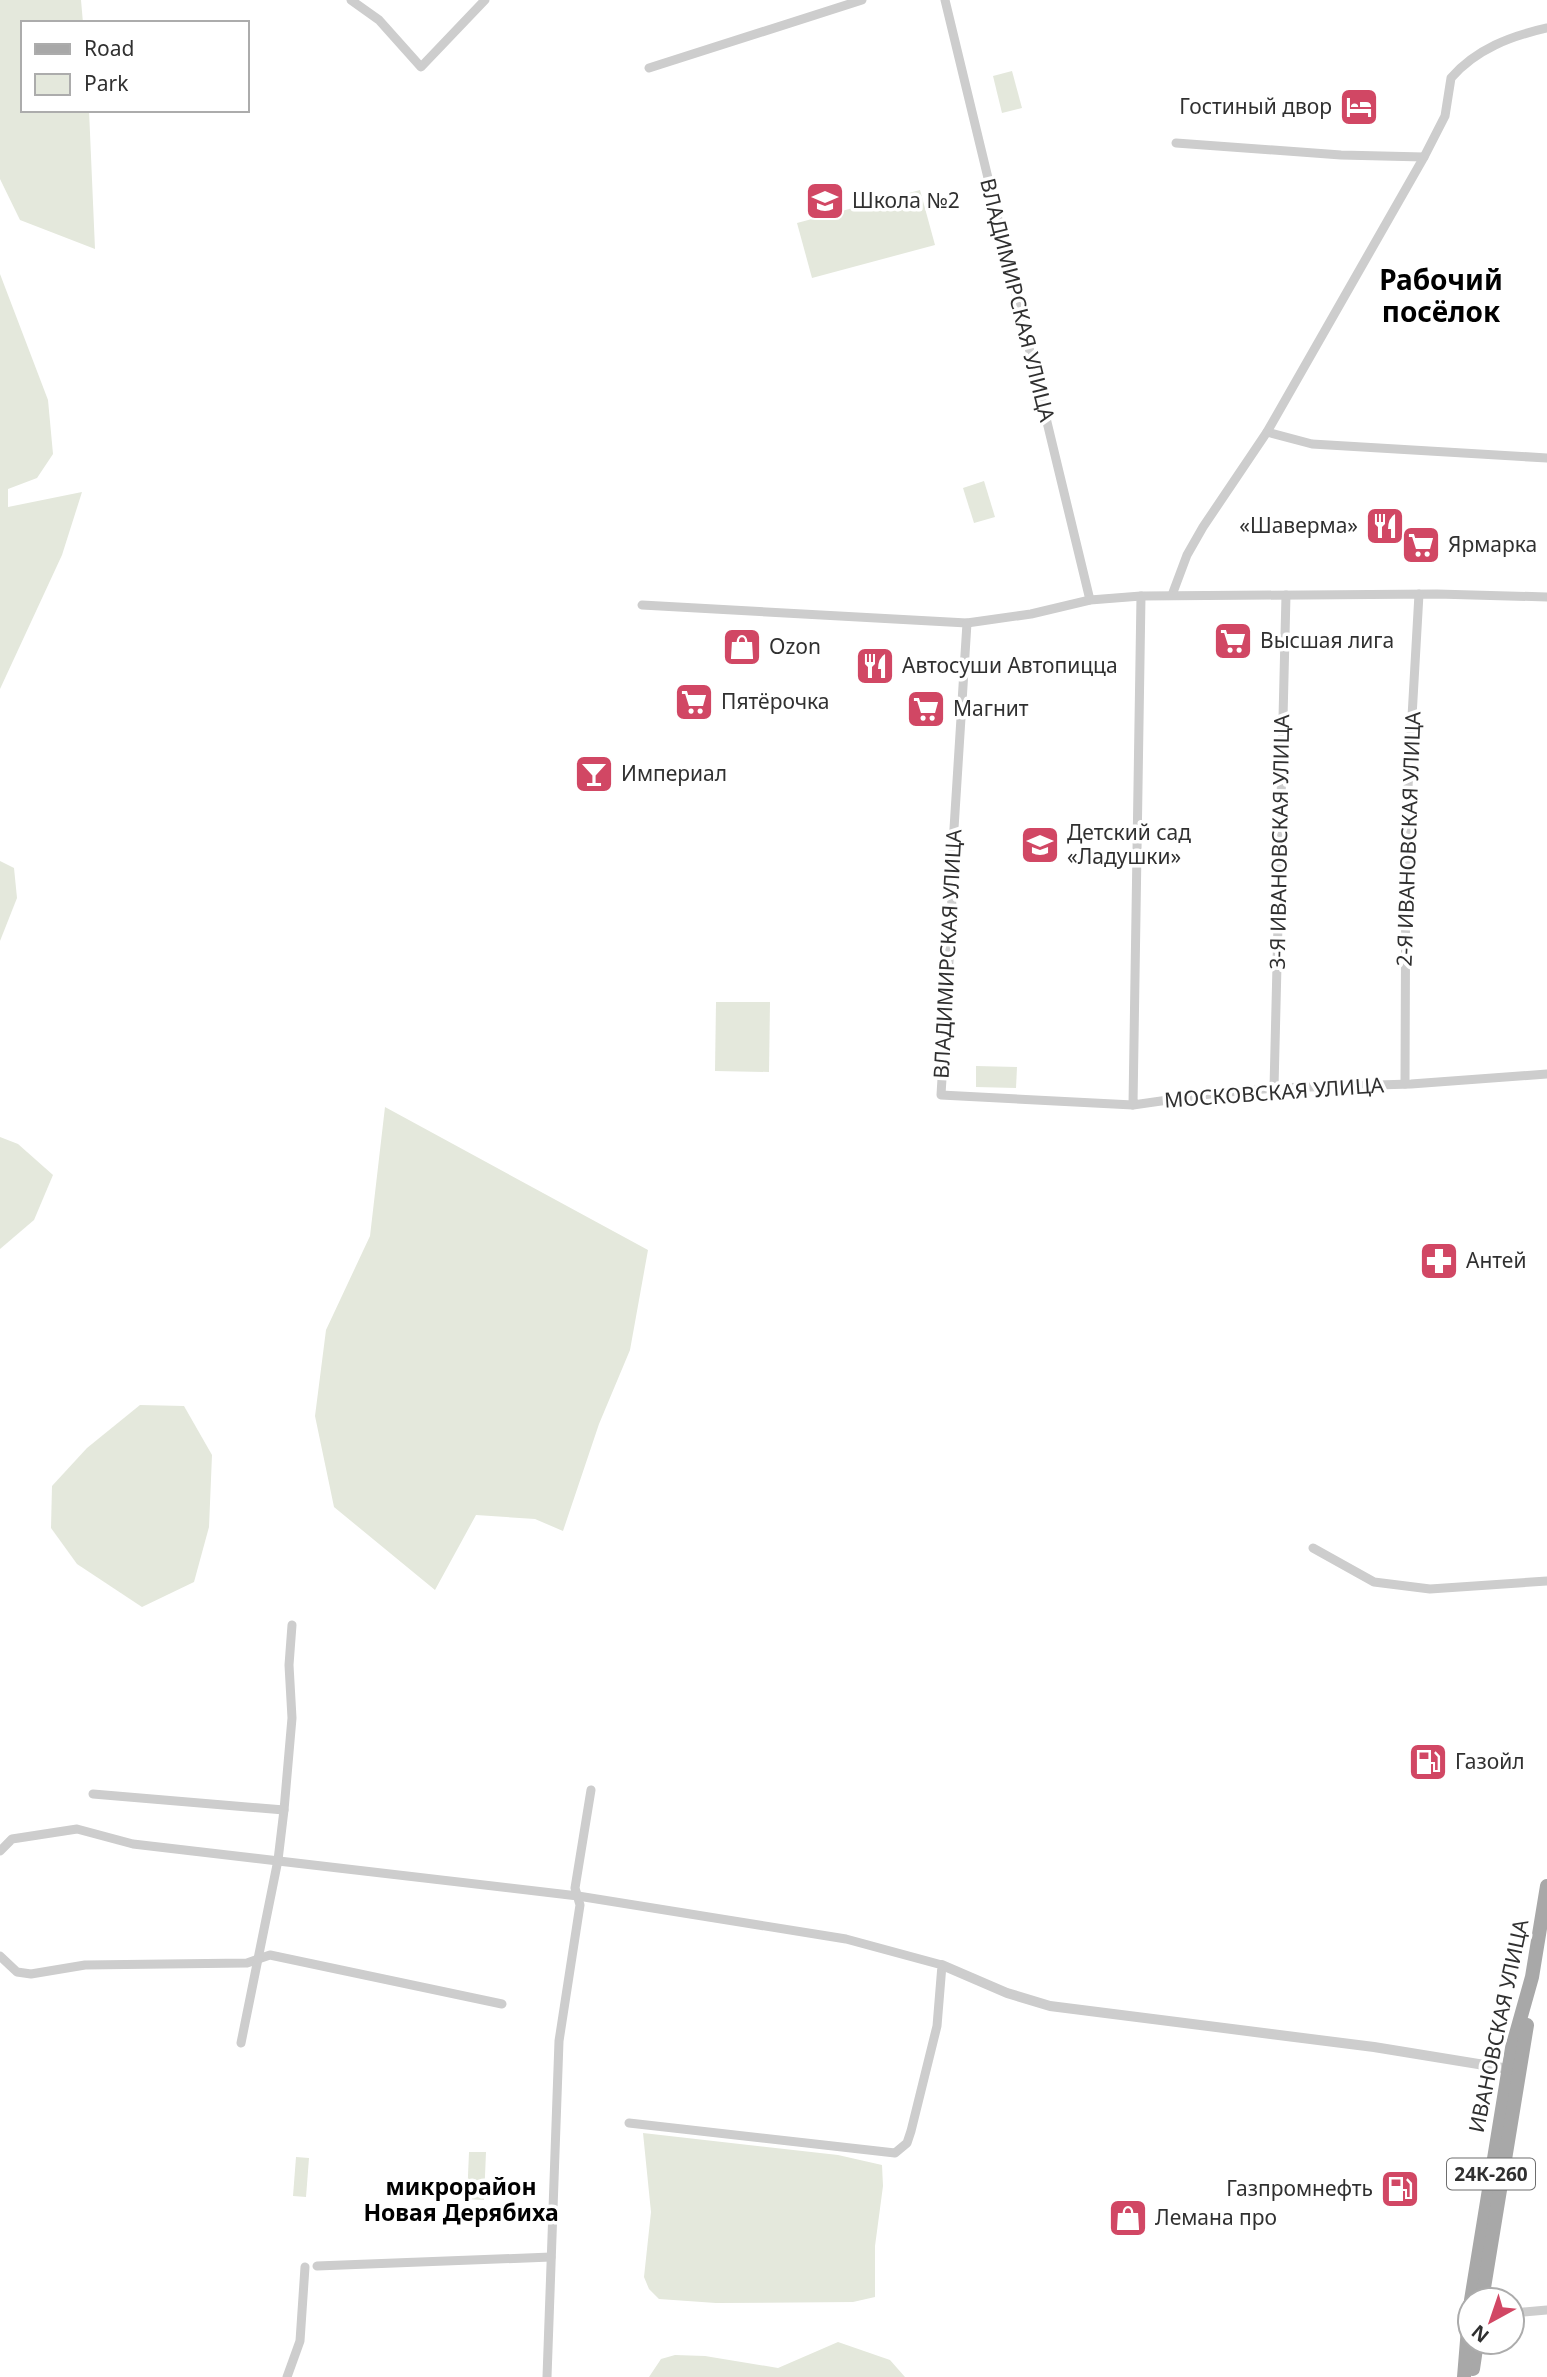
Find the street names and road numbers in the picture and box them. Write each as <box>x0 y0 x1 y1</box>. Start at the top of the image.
street label: ВЛАДИМИРСКАЯ УЛИЦА <box>974 175 1062 425</box>
street label: 2-Я ИВАНОВСКАЯ УЛИЦА <box>1390 710 1426 967</box>
street label: 3-Я ИВАНОВСКАЯ УЛИЦА <box>1263 714 1295 970</box>
street label: ВЛАДИМИРСКАЯ УЛИЦА <box>926 828 968 1079</box>
street label: МОСКОВСКАЯ УЛИЦА <box>1163 1070 1385 1114</box>
street label: ИВАНОВСКАЯ УЛИЦА <box>1462 1916 1534 2135</box>
road number: 24К-260 <box>1447 2158 1535 2190</box>

